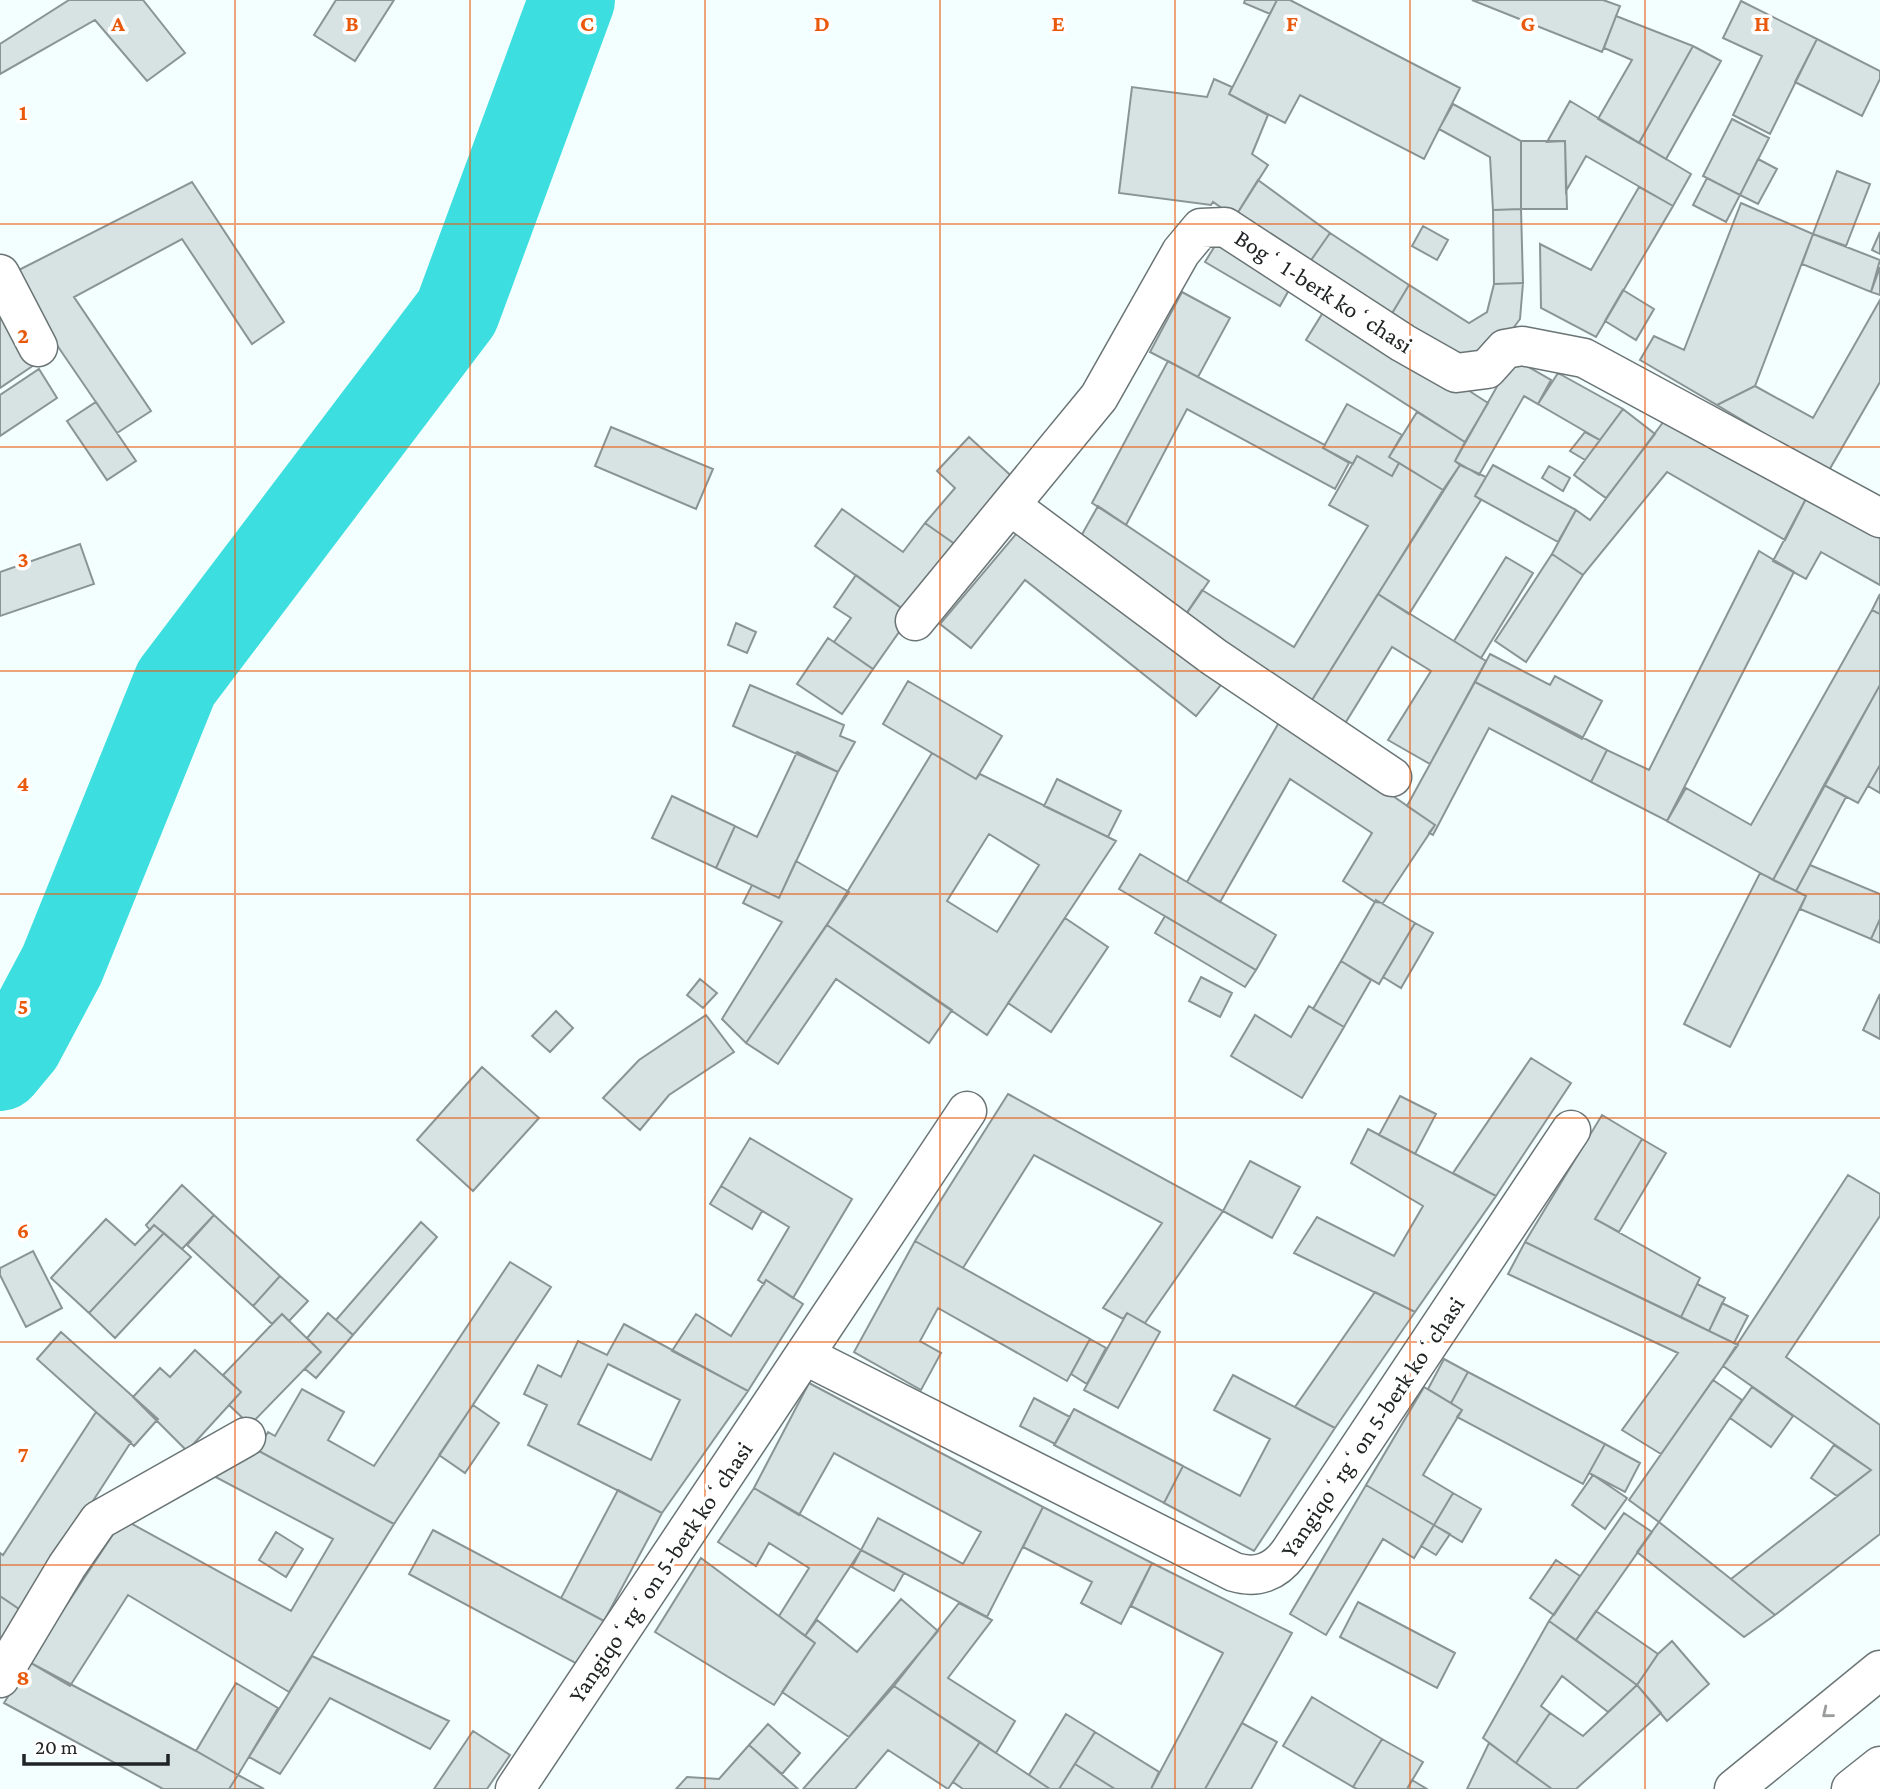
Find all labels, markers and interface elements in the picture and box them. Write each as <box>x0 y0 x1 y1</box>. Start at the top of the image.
text: A <box>110 10 125 36</box>
text: B <box>345 10 359 36</box>
text: C <box>580 10 594 36</box>
text: D <box>814 10 830 36</box>
text: E <box>1051 10 1065 36</box>
text: F <box>1286 10 1298 36</box>
text: G <box>1521 10 1536 36</box>
text: H <box>1754 10 1770 36</box>
text: 1 <box>19 99 28 125</box>
street label: Bogʻ 1-berk koʻchasi <box>1230 224 1418 358</box>
text: 2 <box>17 322 29 348</box>
text: 3 <box>17 546 29 572</box>
text: 4 <box>17 770 29 796</box>
text: 5 <box>17 993 29 1019</box>
text: 6 <box>17 1217 29 1243</box>
street label: Yangiqoʻrgʻon 5-berk koʻchasi <box>1275 1292 1469 1562</box>
street label: Yangiqoʻrgʻon 5-berk koʻchasi <box>563 1437 757 1707</box>
text: 7 <box>17 1441 29 1467</box>
text: 8 <box>16 1664 30 1690</box>
one-way arrow <box>1823 1705 1835 1718</box>
scale bar <box>24 1722 168 1766</box>
text: 20 m <box>35 1735 78 1759</box>

